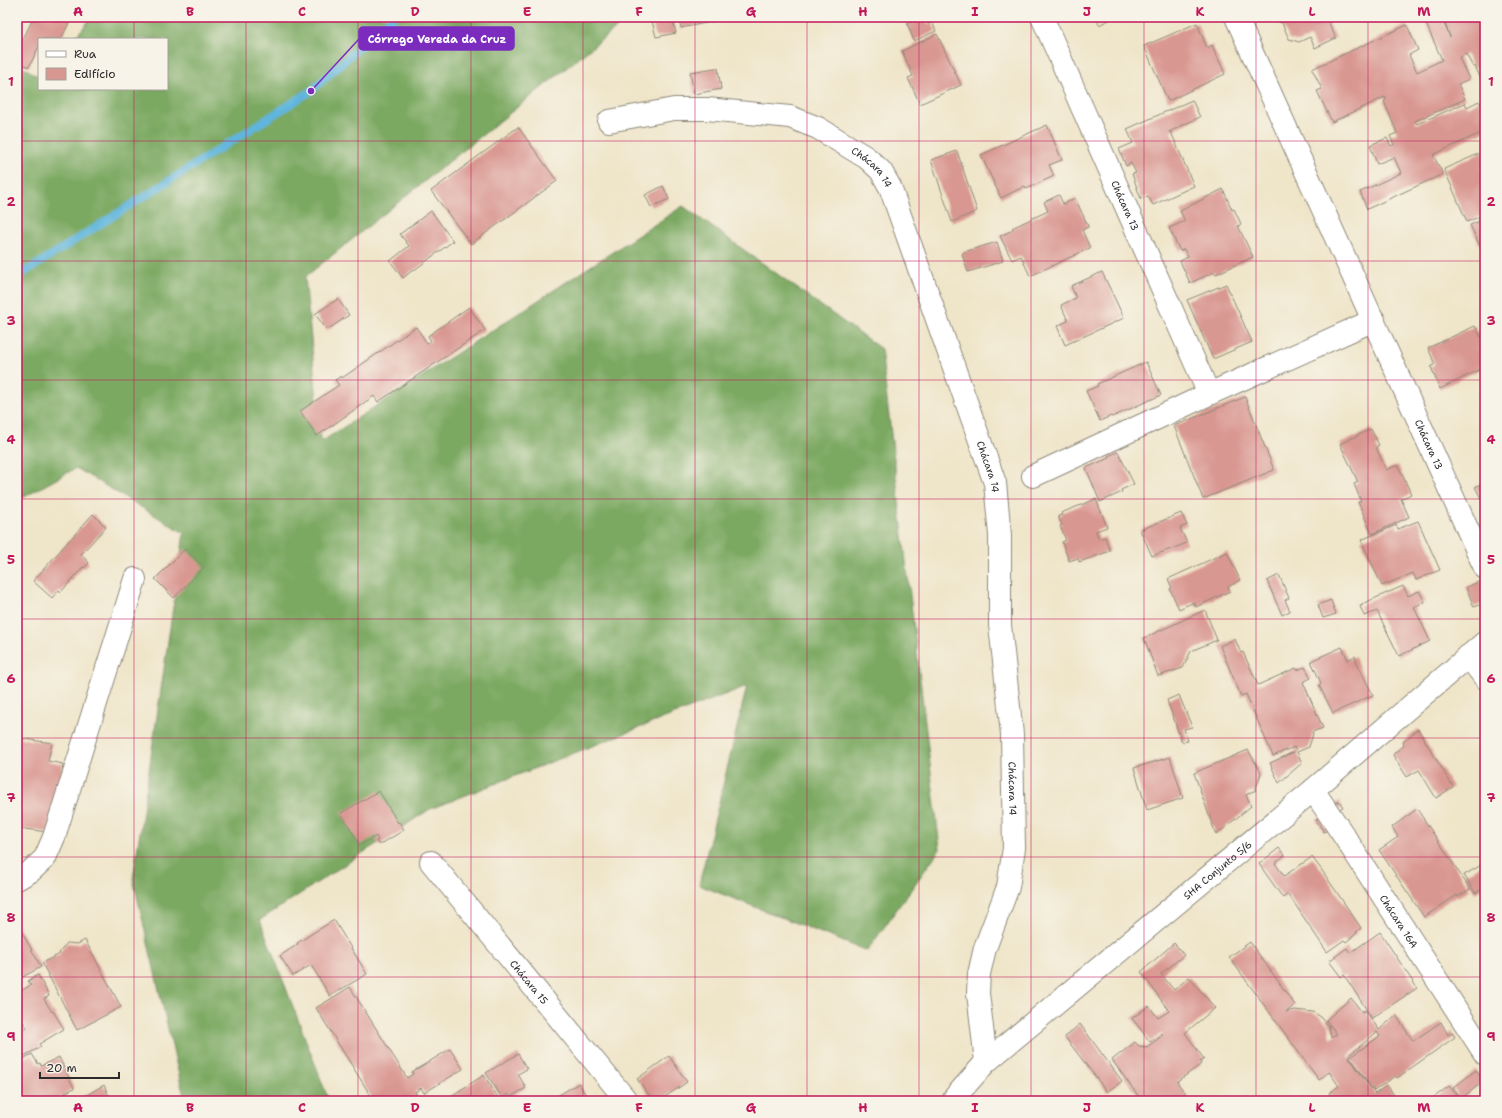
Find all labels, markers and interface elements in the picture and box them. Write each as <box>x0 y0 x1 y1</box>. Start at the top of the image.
text: A <box>73 3 83 20</box>
text: B <box>186 3 194 20</box>
text: C <box>298 3 306 20</box>
text: D <box>410 3 420 20</box>
text: E <box>523 3 532 20</box>
text: F <box>635 3 643 20</box>
text: G <box>746 3 757 20</box>
text: H <box>858 3 868 20</box>
text: I <box>971 3 979 20</box>
text: J <box>1083 3 1091 20</box>
text: K <box>1196 3 1205 20</box>
text: L <box>1308 3 1316 20</box>
text: M <box>1417 3 1431 20</box>
callout: Córrego Vereda da Cruz <box>359 27 514 50</box>
text: Córrego Vereda da Cruz <box>368 32 507 47</box>
legend <box>38 38 168 90</box>
text: Rua <box>74 46 97 62</box>
text: Edifício <box>74 66 115 82</box>
text: 1 <box>8 73 14 90</box>
text: 1 <box>1488 73 1494 90</box>
street label: Chácara 14 <box>849 144 895 190</box>
street label: Chácara 13 <box>1109 178 1142 233</box>
text: 2 <box>6 193 16 210</box>
text: 2 <box>1486 193 1496 210</box>
text: 3 <box>6 312 16 329</box>
text: 3 <box>1486 312 1496 329</box>
street label: Chácara 13 <box>1412 417 1446 472</box>
text: 4 <box>6 431 16 448</box>
text: 4 <box>1486 431 1496 448</box>
street label: Chácara 14 <box>974 439 1002 493</box>
text: 5 <box>7 551 15 568</box>
text: 5 <box>1487 551 1495 568</box>
text: 6 <box>6 670 16 687</box>
text: 6 <box>1486 670 1496 687</box>
street label: Chácara 14 <box>1006 762 1020 815</box>
text: 7 <box>6 789 16 806</box>
text: 7 <box>1486 789 1496 806</box>
street label: SHA Conjunto 5/6 <box>1180 837 1254 902</box>
street label: Chácara 16A <box>1377 892 1421 950</box>
text: 8 <box>6 909 16 926</box>
text: 8 <box>1486 909 1496 926</box>
street label: Chácara 15 <box>507 957 551 1007</box>
text: 9 <box>6 1028 16 1045</box>
text: 9 <box>1486 1028 1496 1045</box>
scale bar <box>40 1054 119 1080</box>
text: 20 m <box>46 1060 77 1076</box>
text: A <box>73 1099 83 1116</box>
text: B <box>186 1099 194 1116</box>
text: C <box>298 1099 306 1116</box>
text: D <box>410 1099 420 1116</box>
text: E <box>523 1099 532 1116</box>
text: F <box>635 1099 643 1116</box>
text: G <box>746 1099 757 1116</box>
text: H <box>858 1099 868 1116</box>
text: I <box>971 1099 979 1116</box>
text: J <box>1083 1099 1091 1116</box>
text: K <box>1196 1099 1205 1116</box>
text: L <box>1308 1099 1316 1116</box>
text: M <box>1417 1099 1431 1116</box>

